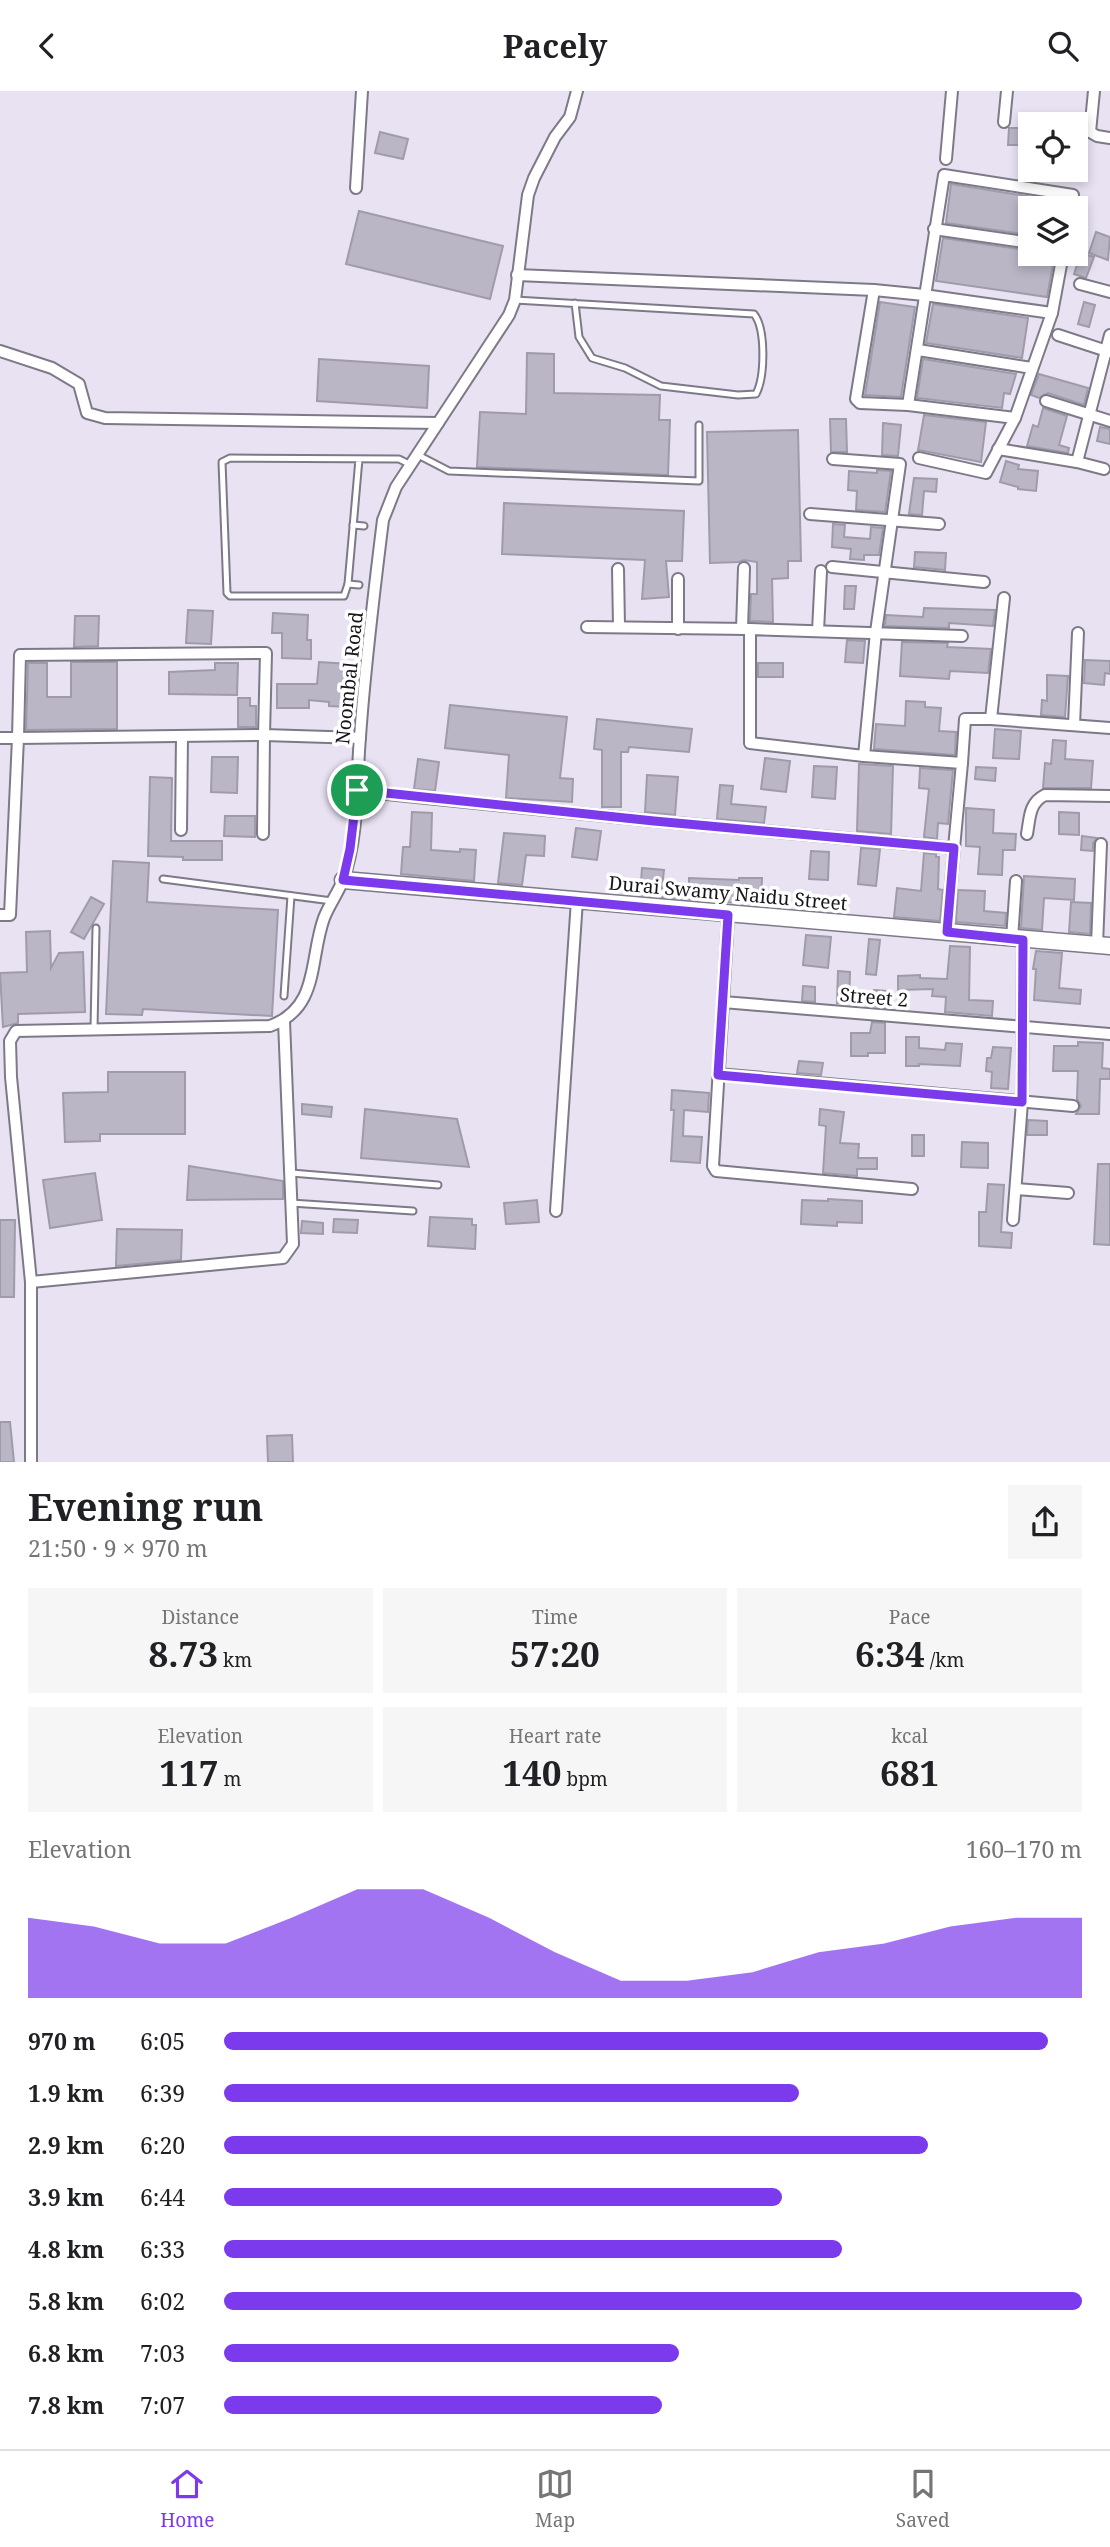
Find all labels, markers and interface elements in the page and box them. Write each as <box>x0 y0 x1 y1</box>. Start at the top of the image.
text: Pacely <box>503 24 607 67</box>
icon: back <box>28 27 66 65</box>
icon: search <box>1044 27 1082 65</box>
map controls <box>1018 112 1088 266</box>
button: locate <box>1018 112 1088 182</box>
button: layers <box>1018 196 1088 266</box>
street label: Noombal Road <box>329 610 369 746</box>
pin <box>327 760 387 820</box>
icon: arrive <box>338 771 376 809</box>
street label: Durai Swamy Naidu Street <box>608 870 849 916</box>
street label: Street 2 <box>839 981 909 1013</box>
text: Evening run <box>28 1480 263 1532</box>
button: share <box>1008 1485 1082 1559</box>
text: 21:50 · 9 × 970 m <box>28 1532 208 1564</box>
text: Distance <box>162 1604 239 1630</box>
text: Time <box>532 1604 578 1630</box>
text: Pace <box>889 1604 931 1630</box>
text: 8.73 <box>149 1630 218 1677</box>
text: 57:20 <box>510 1630 600 1677</box>
text: 6:34 <box>855 1630 925 1677</box>
text: km <box>218 1647 252 1673</box>
text: /km <box>925 1647 964 1673</box>
text: Elevation <box>158 1723 243 1749</box>
text: Heart rate <box>509 1723 601 1749</box>
text: kcal <box>891 1723 928 1749</box>
text: 117 <box>159 1749 219 1796</box>
text: 140 <box>502 1749 562 1796</box>
text: 681 <box>880 1749 939 1796</box>
text: m <box>219 1766 241 1792</box>
text: bpm <box>562 1766 608 1792</box>
text: Elevation <box>28 1833 132 1865</box>
text: 160–170 m <box>966 1833 1082 1865</box>
text: 970 m <box>28 2025 96 2057</box>
text: 6:05 <box>140 2025 185 2057</box>
text: 1.9 km <box>28 2077 104 2109</box>
text: 6:39 <box>140 2077 185 2109</box>
text: 2.9 km <box>28 2129 104 2161</box>
text: 6:20 <box>140 2129 185 2161</box>
text: 3.9 km <box>28 2181 104 2213</box>
text: 6:44 <box>140 2181 185 2213</box>
text: 4.8 km <box>28 2233 104 2265</box>
text: 6:33 <box>140 2233 185 2265</box>
text: 5.8 km <box>28 2285 104 2317</box>
text: 6:02 <box>140 2285 185 2317</box>
text: 6.8 km <box>28 2337 104 2369</box>
text: 7:03 <box>140 2337 185 2369</box>
text: 7.8 km <box>28 2389 104 2421</box>
text: 7:07 <box>140 2389 185 2421</box>
tab: Home <box>160 2465 214 2533</box>
tab: Map <box>535 2465 575 2533</box>
tab: Saved <box>896 2465 950 2533</box>

